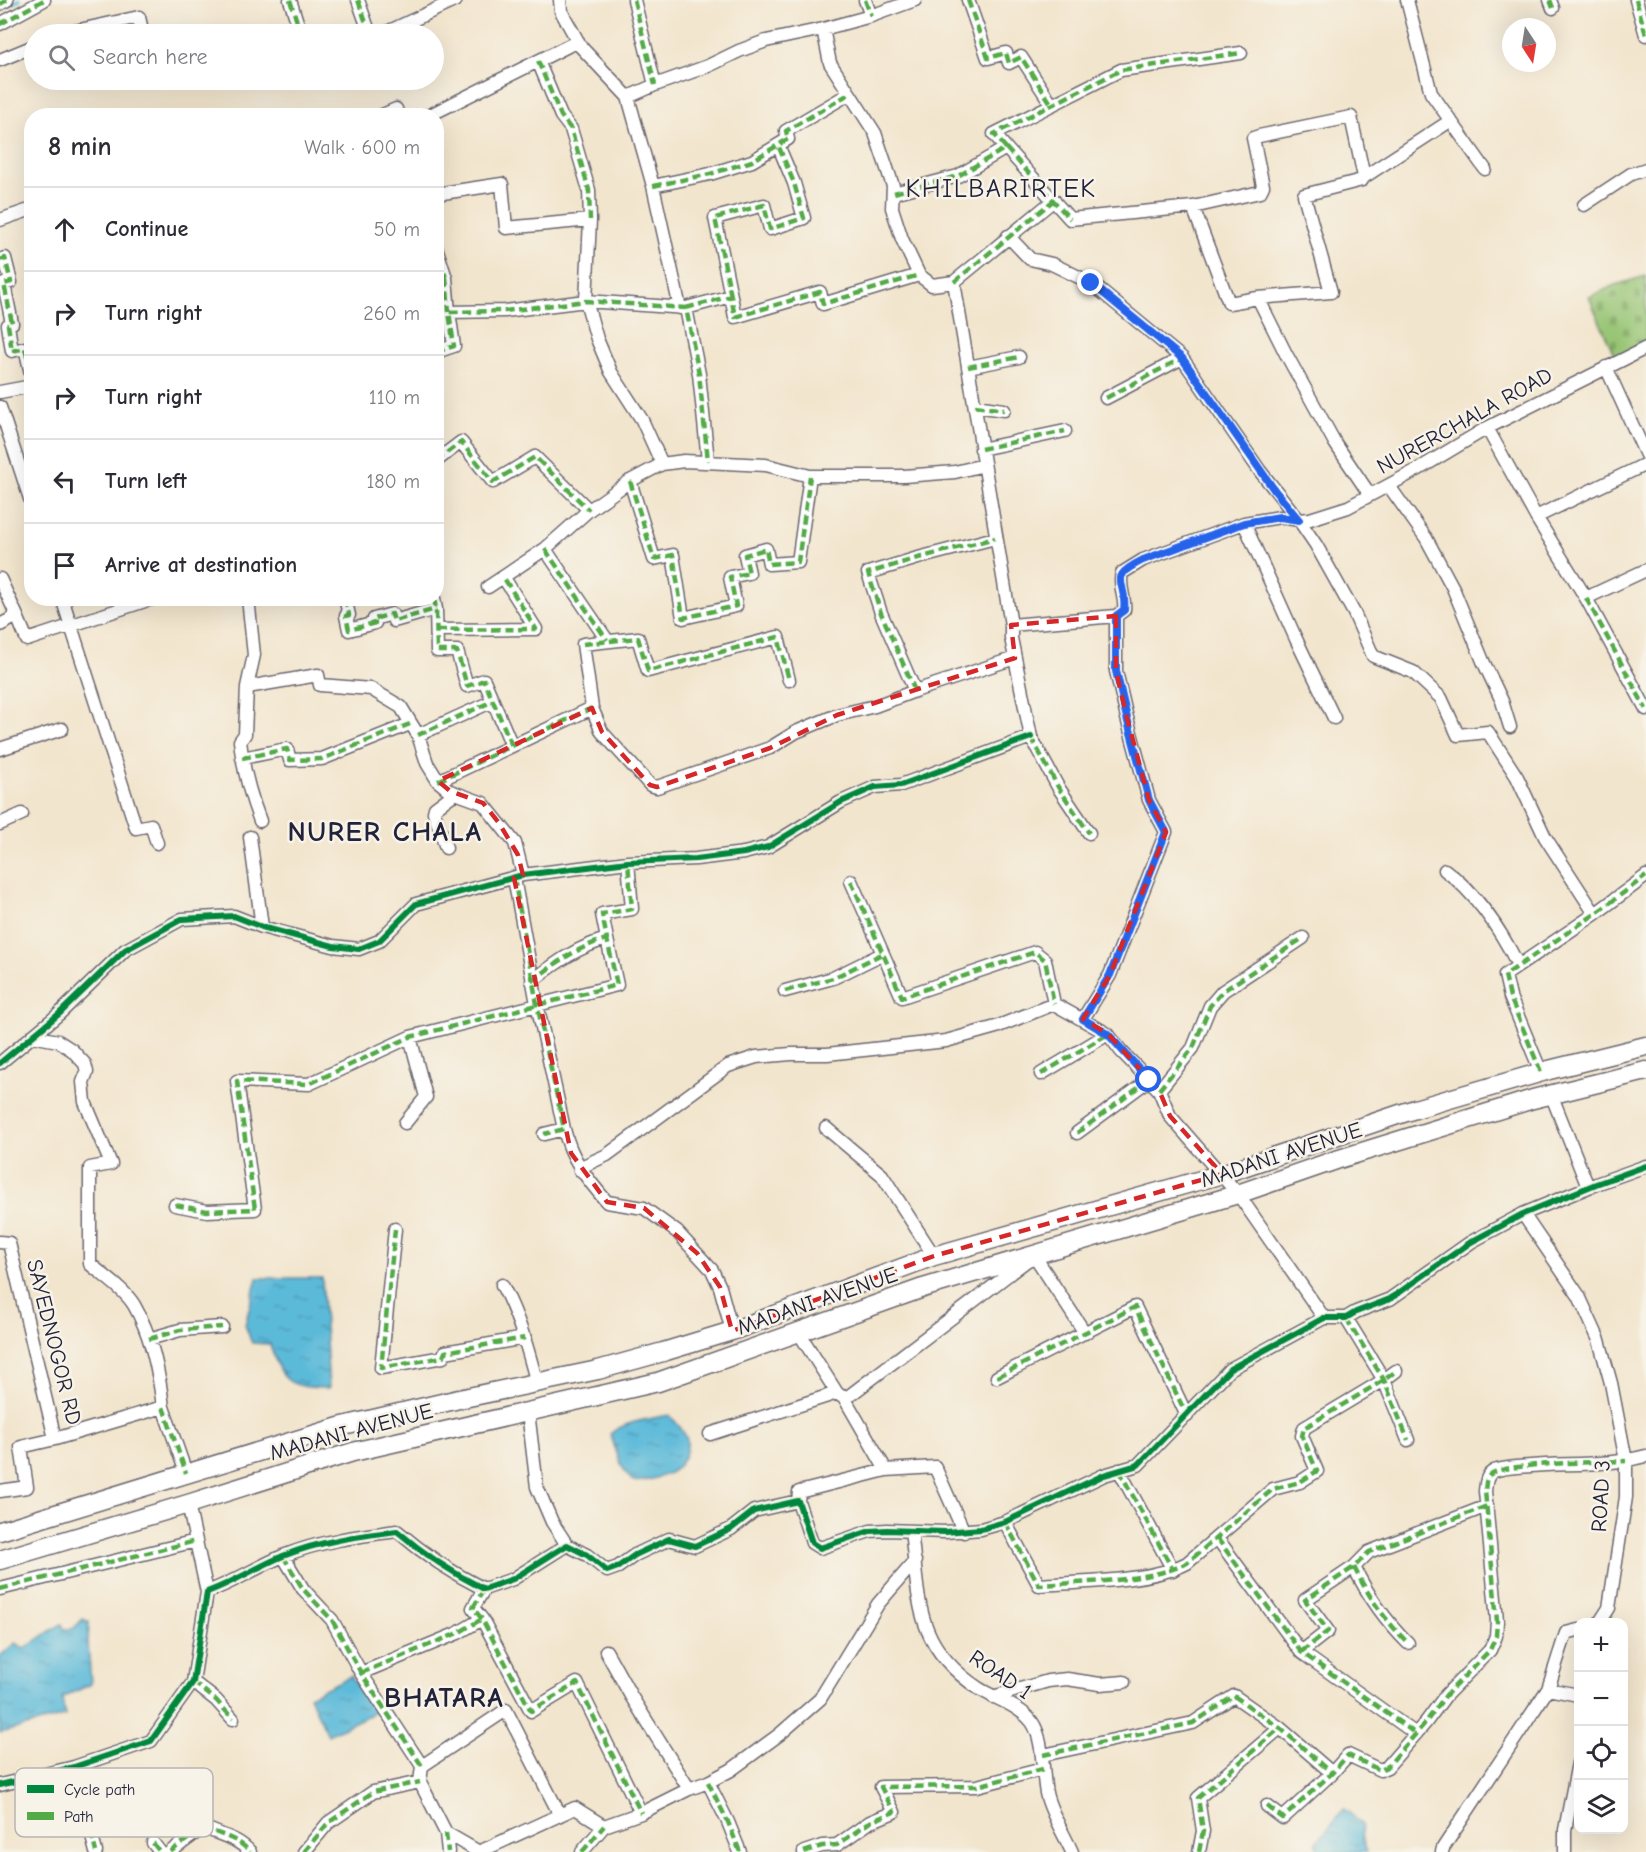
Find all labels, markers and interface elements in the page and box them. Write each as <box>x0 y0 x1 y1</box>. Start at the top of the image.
north arrow <box>1502 18 1556 72</box>
search box <box>24 24 444 90</box>
icon: search <box>45 41 78 74</box>
text: Search here <box>93 44 208 70</box>
text: 8 min <box>48 132 112 162</box>
text: Walk · 600 m <box>304 136 420 159</box>
district label: KHILBARIRTEK <box>906 174 1096 204</box>
icon: ahead <box>48 213 81 246</box>
text: Continue <box>105 216 188 242</box>
text: 50 m <box>374 218 420 241</box>
route end <box>1077 269 1103 295</box>
icon: right <box>48 297 81 330</box>
text: Turn right <box>105 300 202 326</box>
text: 260 m <box>363 302 420 325</box>
street label: NURERCHALA ROAD <box>1372 362 1557 480</box>
icon: right <box>48 381 81 414</box>
text: Turn right <box>105 384 202 410</box>
text: 110 m <box>369 386 420 409</box>
icon: left <box>48 465 81 498</box>
text: Turn left <box>105 468 187 494</box>
text: 180 m <box>366 470 420 493</box>
icon: arrive <box>48 549 81 582</box>
text: Arrive at destination <box>105 552 297 578</box>
district label: NURER CHALA <box>288 816 482 848</box>
route start <box>1135 1066 1161 1092</box>
street label: MADANI AVENUE <box>1197 1117 1365 1193</box>
street label: SAYEDNOGOR RD <box>21 1257 87 1428</box>
street label: MADANI AVENUE <box>734 1261 901 1341</box>
street label: MADANI AVENUE <box>267 1398 436 1466</box>
street label: ROAD 3 <box>1586 1459 1616 1533</box>
map controls <box>1574 1618 1628 1834</box>
button: + <box>1574 1618 1628 1672</box>
street label: ROAD 1 <box>964 1645 1037 1705</box>
button: − <box>1574 1672 1628 1726</box>
district label: BHATARA <box>384 1682 504 1714</box>
button: locate <box>1574 1726 1628 1780</box>
legend <box>15 1768 213 1837</box>
button: layers <box>1574 1780 1628 1834</box>
text: Cycle path <box>64 1781 135 1799</box>
text: Path <box>64 1808 94 1826</box>

